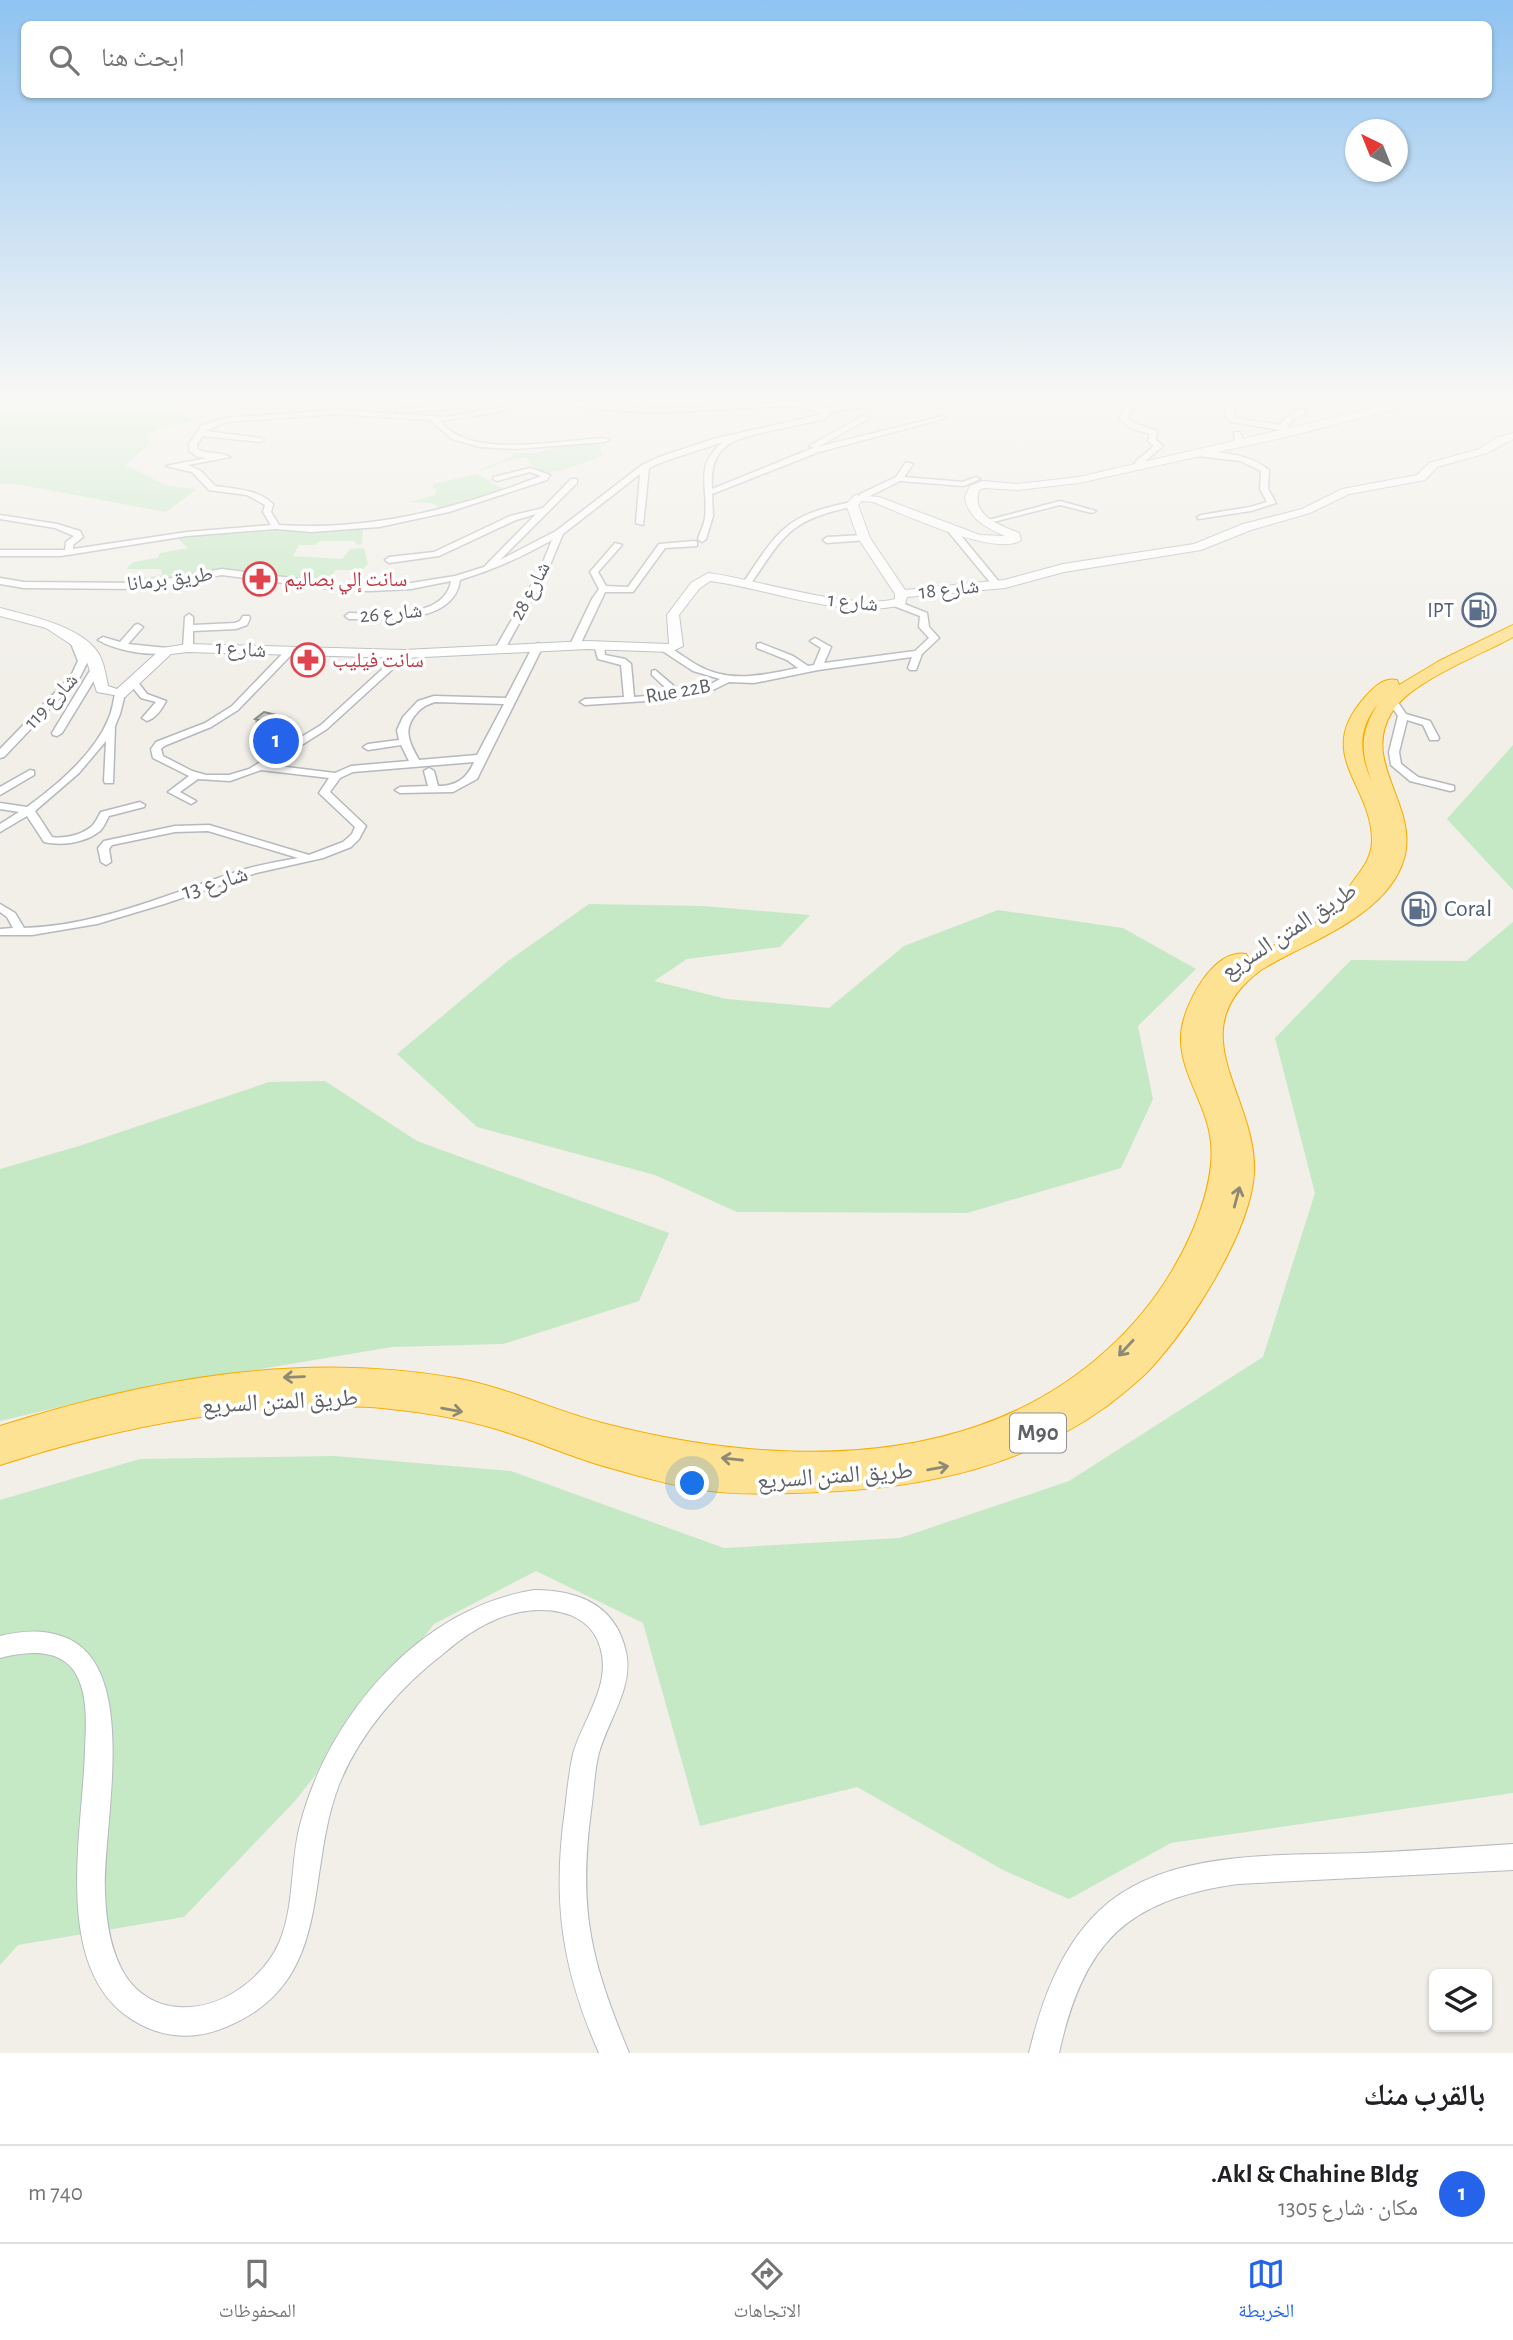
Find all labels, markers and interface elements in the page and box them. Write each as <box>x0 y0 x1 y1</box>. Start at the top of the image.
search box <box>21 21 1492 98</box>
icon: search <box>45 41 83 79</box>
text: ابحث هنا <box>101 45 185 71</box>
north arrow <box>1345 119 1408 182</box>
street label: شارع 28 <box>506 558 556 625</box>
pharmacy icon: سانت إلي بصاليم <box>241 560 279 598</box>
street label: طريق برمانا <box>126 563 215 597</box>
place label: سانت إلي بصاليم <box>284 569 407 595</box>
street label: شارع 18 <box>918 575 980 605</box>
street label: شارع 1 <box>827 589 879 617</box>
fuel station icon: IPT <box>1460 591 1498 629</box>
street label: شارع 26 <box>359 600 423 628</box>
place label: IPT <box>1427 600 1454 621</box>
street label: شارع 1 <box>215 637 267 663</box>
pharmacy icon: سانت فيليب <box>289 641 327 679</box>
place label: سانت فيليب <box>332 650 424 671</box>
street label: شارع 119 <box>20 669 83 734</box>
street label: Rue 22B <box>644 675 712 707</box>
pin: 1 <box>253 715 299 767</box>
street label: شارع 13 <box>179 862 251 906</box>
street label: طريق المتن السريع <box>1217 878 1362 985</box>
fuel station icon: Coral <box>1400 890 1438 928</box>
place label: Coral <box>1444 897 1492 921</box>
one-way arrow <box>1231 1186 1244 1209</box>
one-way arrow <box>1118 1339 1134 1357</box>
one-way arrow <box>282 1371 305 1384</box>
street label: طريق المتن السريع <box>201 1386 359 1420</box>
one-way arrow <box>440 1404 463 1417</box>
road number: M90 <box>1010 1414 1066 1452</box>
one-way arrow <box>721 1452 743 1465</box>
street label: طريق المتن السريع <box>756 1459 914 1495</box>
one-way arrow <box>926 1461 949 1474</box>
your location <box>675 1466 709 1500</box>
map controls <box>1429 1969 1492 2032</box>
button: layers <box>1429 1969 1492 2032</box>
text: بالقرب منك <box>1363 2081 1485 2111</box>
text: Akl & Chahine Bldg. <box>1211 2161 1418 2187</box>
text: 740 m <box>28 2182 83 2205</box>
text: 1 <box>1458 2182 1466 2205</box>
text: مكان · شارع 1305 <box>1278 2197 1418 2220</box>
tab: المحفوظات <box>219 2255 296 2329</box>
tab: الاتجاهات <box>733 2255 801 2329</box>
tab: الخريطة <box>1238 2255 1294 2329</box>

